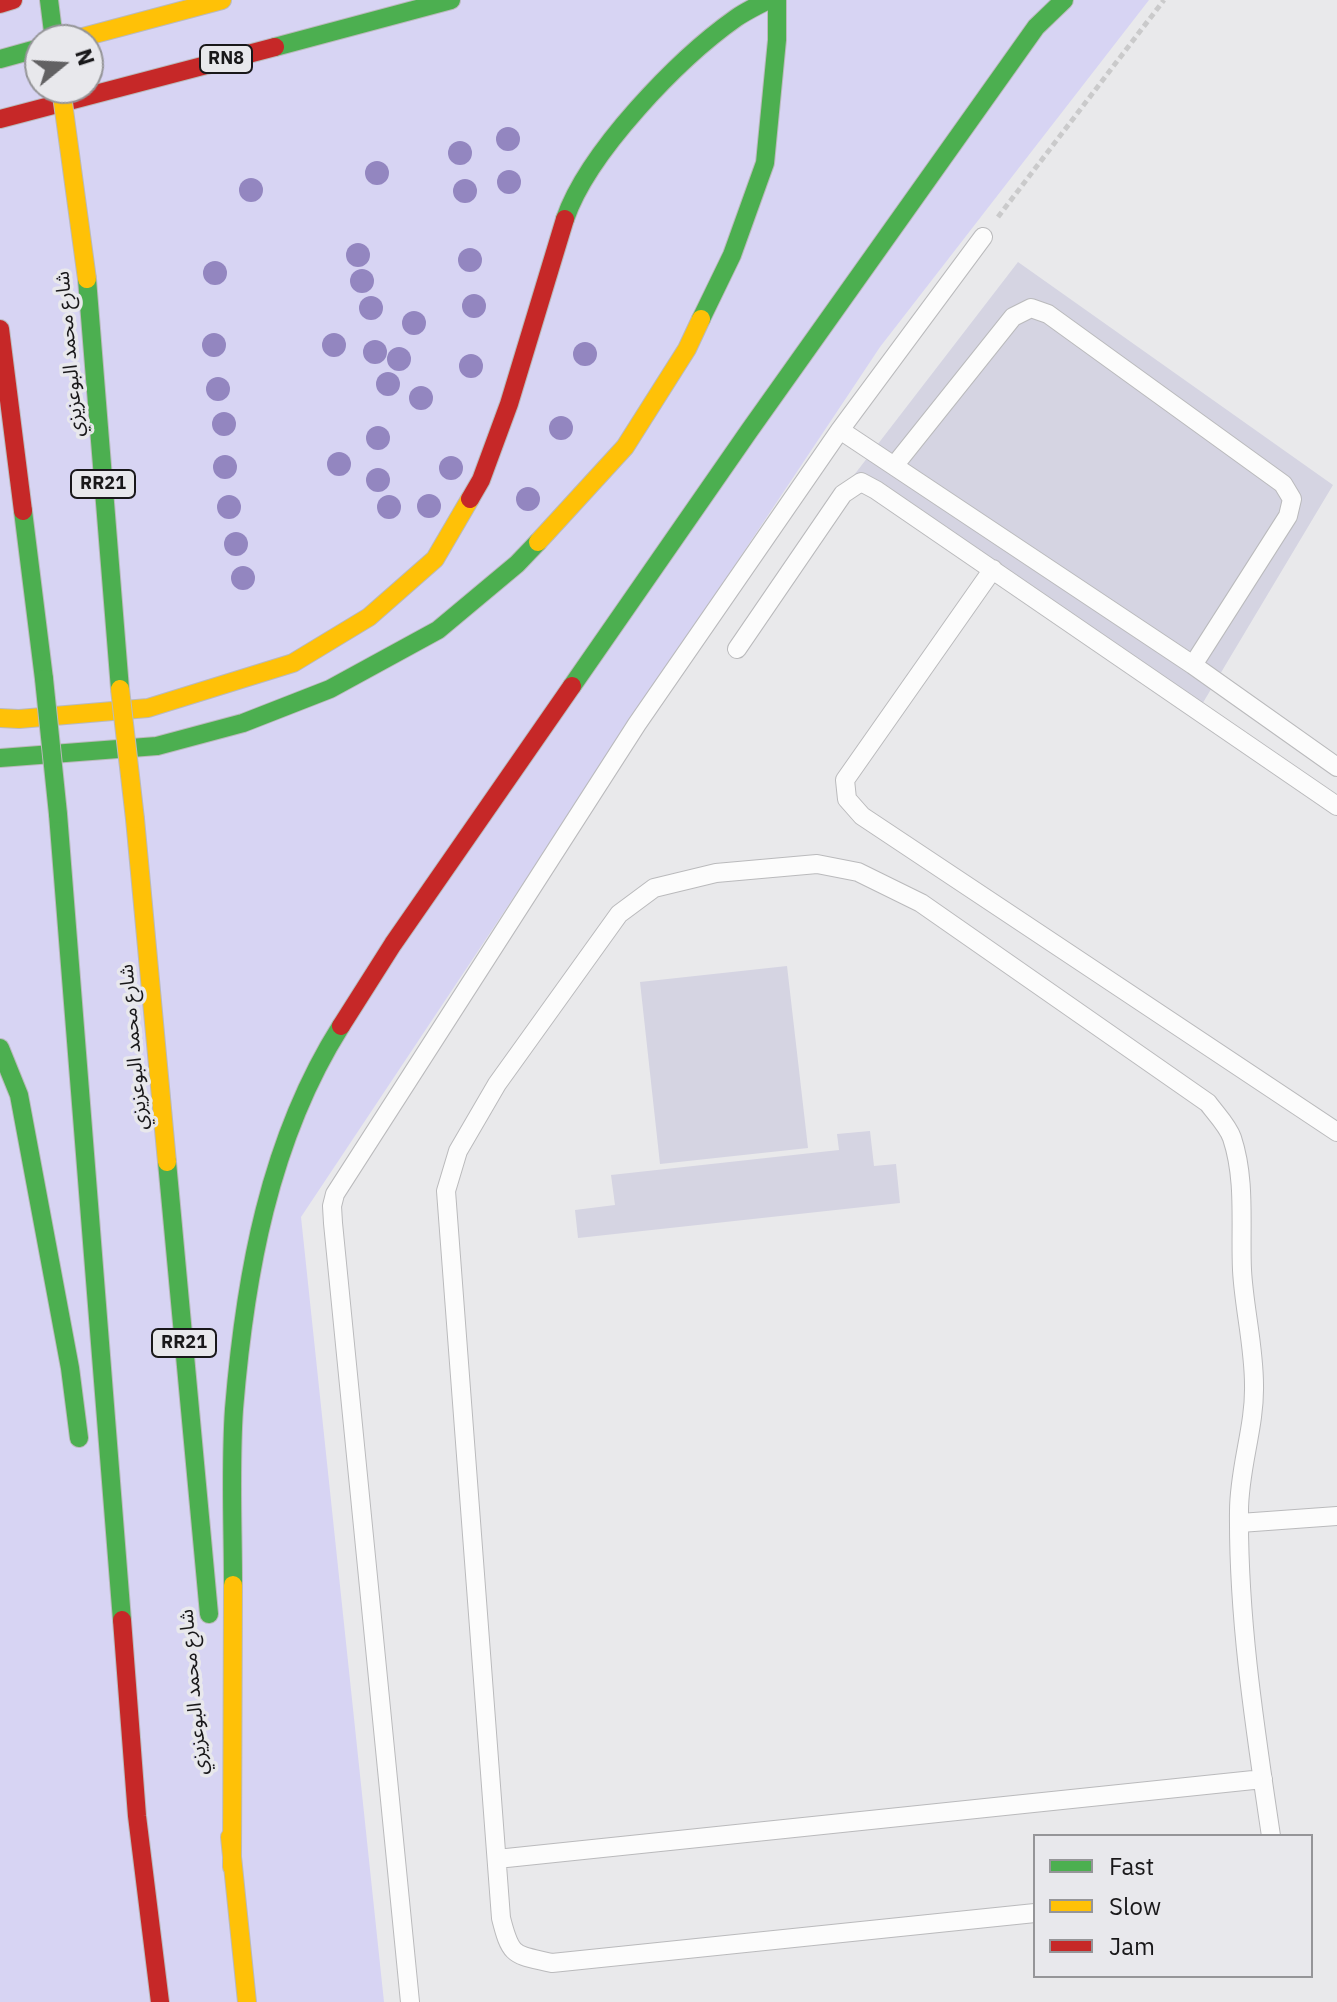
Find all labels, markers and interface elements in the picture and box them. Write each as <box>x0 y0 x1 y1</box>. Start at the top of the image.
north arrow <box>24 24 104 104</box>
text: N <box>69 45 102 69</box>
road number: RN8 <box>200 45 252 73</box>
street label: شارع محمد البوعزيزي <box>51 270 89 438</box>
road number: RR21 <box>71 470 135 498</box>
street label: شارع محمد البوعزيزي <box>115 963 153 1131</box>
road number: RR21 <box>152 1329 216 1357</box>
street label: شارع محمد البوعزيزي <box>175 1608 213 1776</box>
legend <box>1033 1834 1313 1978</box>
text: Fast <box>1109 1850 1154 1882</box>
text: Slow <box>1109 1890 1161 1922</box>
text: Jam <box>1109 1930 1155 1962</box>

